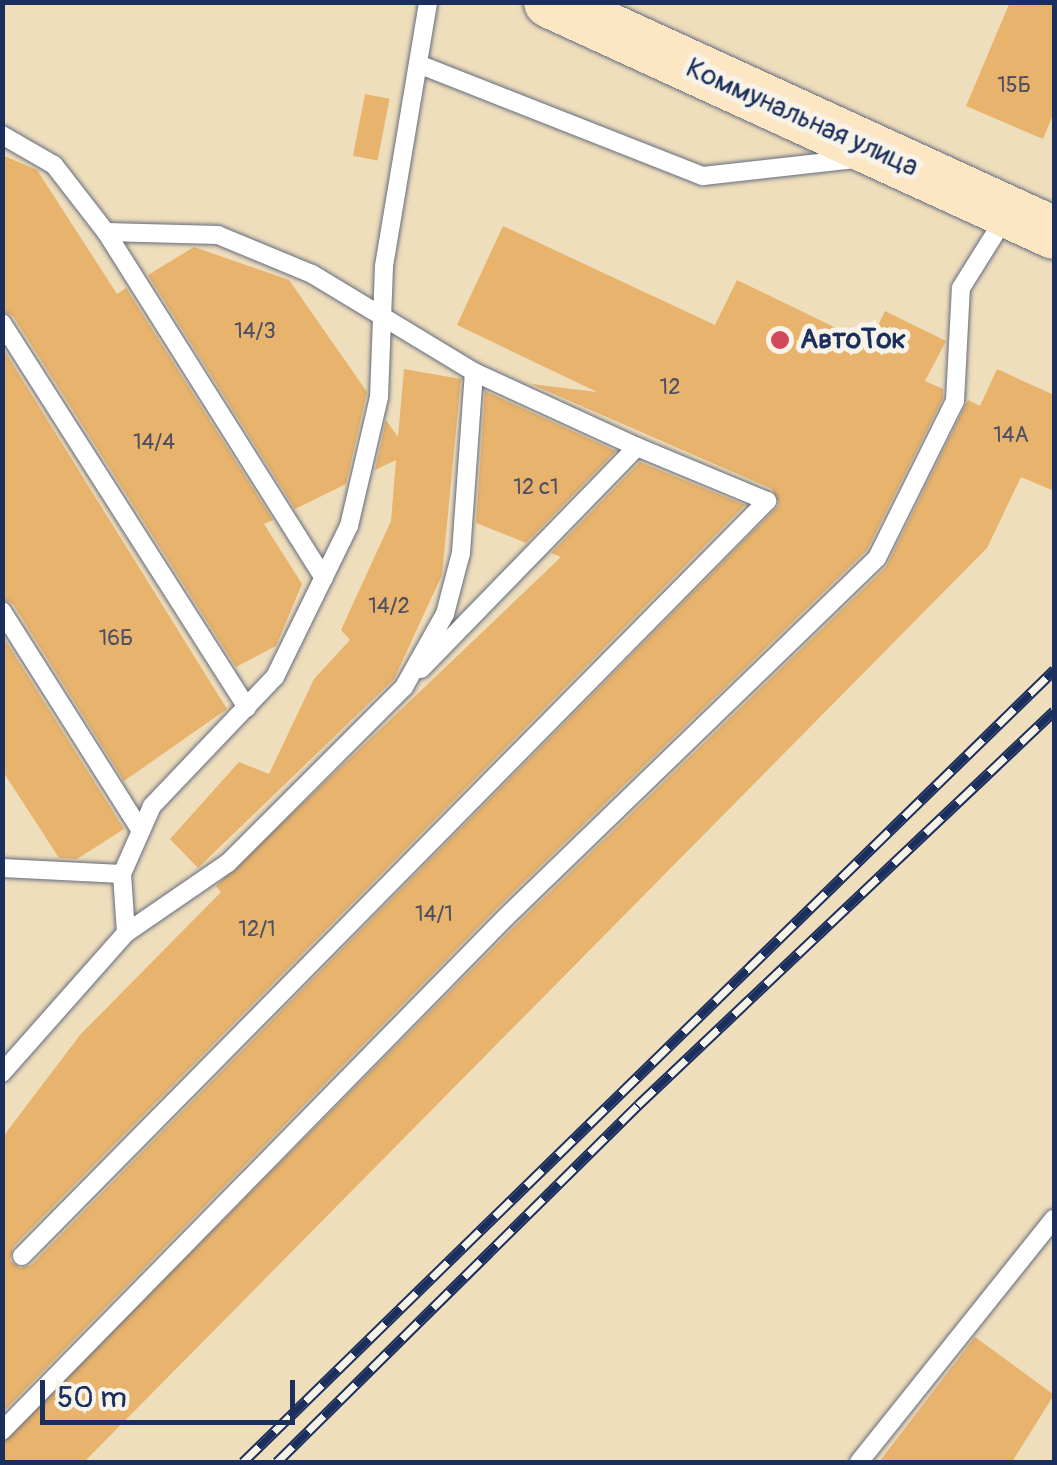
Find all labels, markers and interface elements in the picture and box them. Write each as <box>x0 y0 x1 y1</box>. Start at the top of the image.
street label: Коммунальная улица <box>681 52 923 184</box>
house number: 15Б <box>997 73 1031 99</box>
house number: 14/3 <box>234 319 276 345</box>
place label: АвтоТок <box>800 323 906 357</box>
marker: АвтоТок <box>769 329 791 351</box>
house number: 12 <box>660 375 680 401</box>
house number: 14А <box>993 423 1029 449</box>
house number: 14/4 <box>133 430 175 456</box>
house number: 12 с1 <box>513 475 559 501</box>
house number: 14/2 <box>368 594 410 620</box>
house number: 16Б <box>99 626 133 652</box>
house number: 14/1 <box>415 902 453 928</box>
house number: 12/1 <box>238 917 276 943</box>
scale bar <box>45 1360 300 1422</box>
text: 50 m <box>57 1379 127 1416</box>

